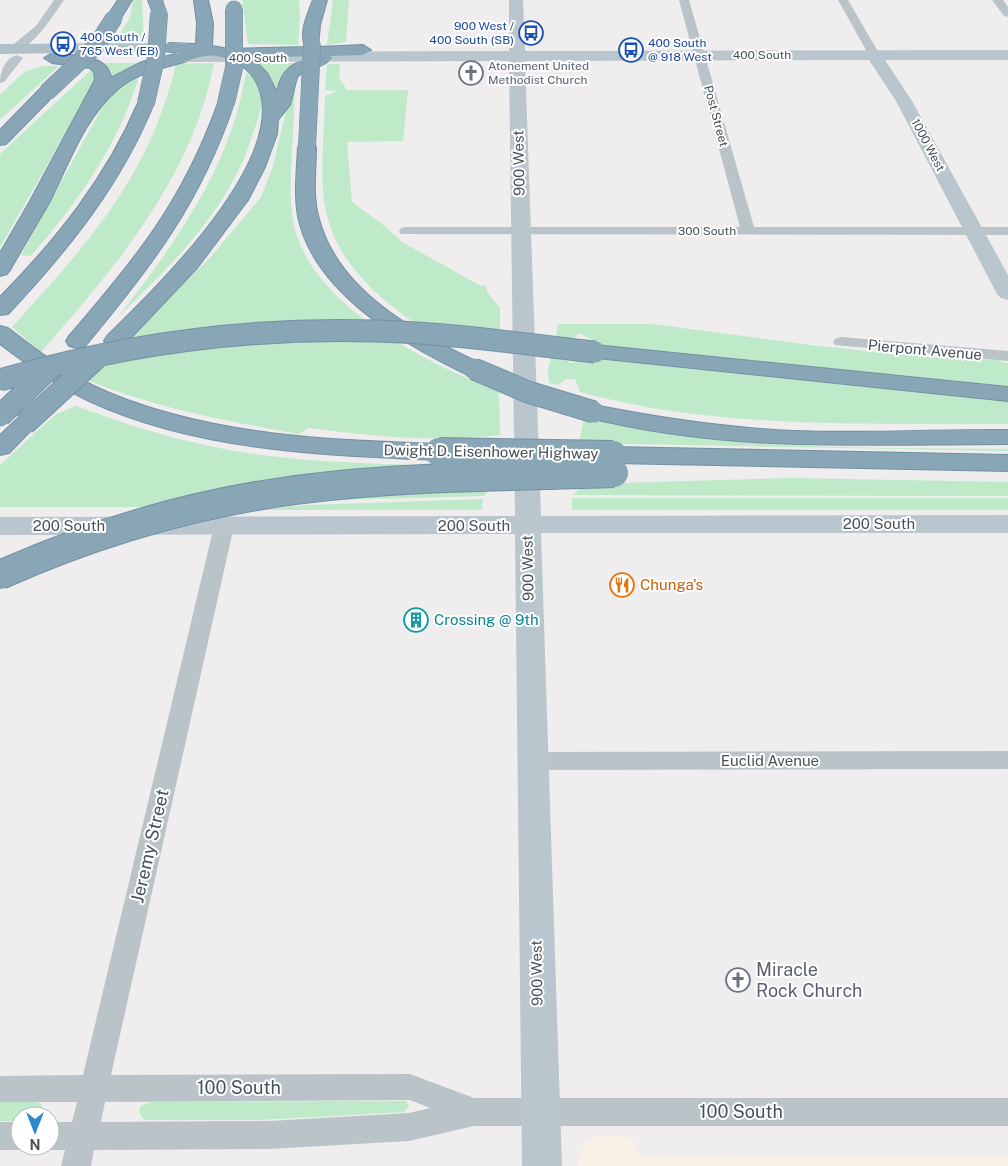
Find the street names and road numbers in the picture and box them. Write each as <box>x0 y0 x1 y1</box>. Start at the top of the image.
street label: 400 South <box>733 48 791 62</box>
street label: 400 South <box>229 51 287 65</box>
street label: Post Street <box>701 84 731 148</box>
street label: 1000 West <box>908 116 948 174</box>
street label: 900 West <box>509 130 528 196</box>
street label: 300 South <box>678 224 736 238</box>
street label: Pierpont Avenue <box>867 336 983 363</box>
street label: Dwight D. Eisenhower Highway <box>384 441 598 462</box>
street label: 200 South <box>843 515 915 532</box>
street label: 200 South <box>33 517 105 534</box>
street label: 200 South <box>438 517 510 534</box>
street label: 900 West <box>518 535 537 601</box>
street label: Euclid Avenue <box>721 752 819 769</box>
street label: Jeremy Street <box>126 787 173 905</box>
street label: 900 West <box>527 940 546 1006</box>
street label: 100 South <box>197 1077 281 1098</box>
street label: 100 South <box>699 1101 783 1122</box>

